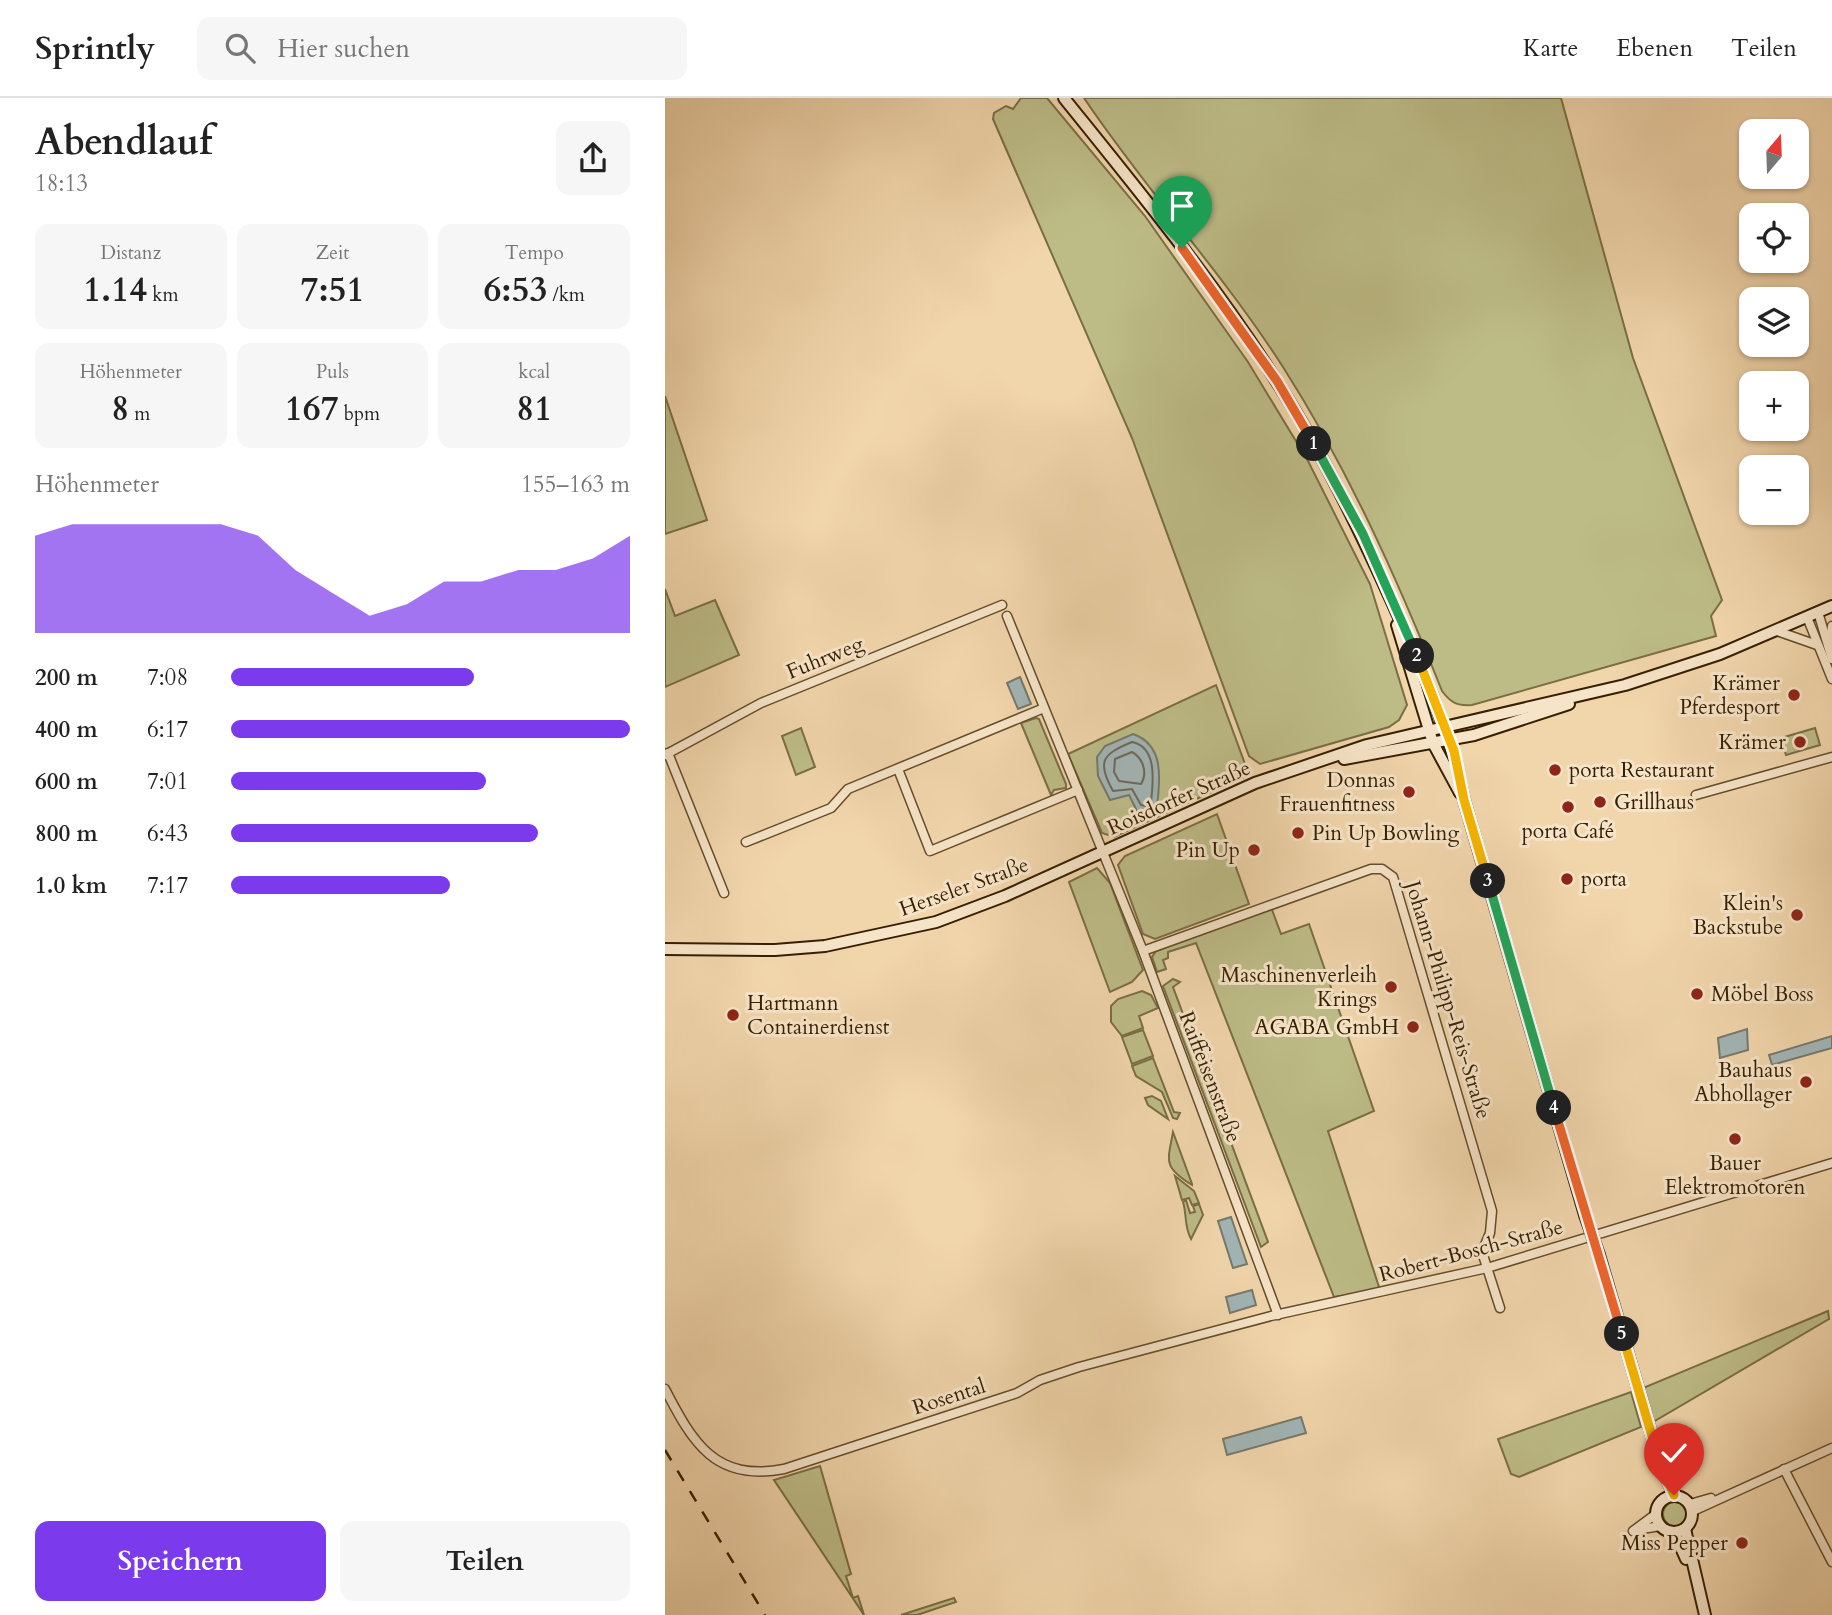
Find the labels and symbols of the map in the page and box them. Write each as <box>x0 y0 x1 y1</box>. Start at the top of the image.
north arrow <box>1739 119 1809 189</box>
pin <box>1152 176 1212 248</box>
pin: 1 <box>1297 426 1331 462</box>
street label: Fuhrweg <box>782 629 868 687</box>
pin: 2 <box>1399 638 1435 674</box>
place label: Krämer Pferdesport <box>1679 669 1780 722</box>
marker: Krämer Pferdesport <box>1786 687 1802 703</box>
place label: Krämer <box>1719 728 1786 757</box>
marker: Krämer <box>1792 734 1808 750</box>
street label: Roisdorfer Straße <box>1103 753 1255 843</box>
place label: porta Restaurant <box>1569 756 1715 785</box>
marker: porta Restaurant <box>1547 762 1563 778</box>
place label: Donnas Frauenfitness <box>1279 766 1395 819</box>
marker: Donnas Frauenfitness <box>1401 784 1417 800</box>
place label: Grillhaus <box>1614 788 1694 817</box>
marker: Grillhaus <box>1592 794 1608 810</box>
marker: porta Café <box>1560 799 1576 815</box>
place label: porta Café <box>1522 817 1614 846</box>
place label: Pin Up Bowling <box>1312 819 1460 848</box>
marker: Pin Up Bowling <box>1290 825 1306 841</box>
place label: Pin Up <box>1176 836 1240 865</box>
marker: Pin Up <box>1246 842 1262 858</box>
street label: Herseler Straße <box>895 850 1033 924</box>
pin: 3 <box>1471 864 1505 898</box>
place label: porta <box>1581 865 1627 894</box>
marker: porta <box>1559 871 1575 887</box>
street label: Johann-Philipp-Reis-Straße <box>1397 875 1498 1123</box>
place label: Klein's Backstube <box>1693 889 1783 942</box>
marker: Klein's Backstube <box>1789 907 1805 923</box>
place label: Maschinenverleih Krings <box>1221 961 1377 1014</box>
marker: Maschinenverleih Krings <box>1383 979 1399 995</box>
place label: Möbel Boss <box>1711 980 1814 1009</box>
marker: Möbel Boss <box>1689 986 1705 1002</box>
place label: Hartmann Containerdienst <box>747 989 890 1042</box>
marker: Hartmann Containerdienst <box>725 1007 741 1023</box>
street label: Raiffeisenstraße <box>1172 1007 1248 1147</box>
place label: AGABA GmbH <box>1254 1013 1399 1042</box>
marker: AGABA GmbH <box>1405 1019 1421 1035</box>
place label: Bauhaus Abhollager <box>1694 1056 1792 1109</box>
marker: Bauhaus Abhollager <box>1798 1074 1814 1090</box>
pin: 4 <box>1537 1090 1571 1126</box>
marker: Bauer Elektromotoren <box>1727 1131 1743 1147</box>
place label: Bauer Elektromotoren <box>1665 1149 1806 1202</box>
street label: Robert-Bosch-Straße <box>1376 1212 1566 1290</box>
pin: 5 <box>1605 1316 1639 1352</box>
street label: Rosental <box>909 1372 989 1422</box>
pin <box>1644 1423 1704 1495</box>
place label: Miss Pepper <box>1621 1529 1728 1558</box>
marker: Miss Pepper <box>1734 1535 1750 1551</box>

